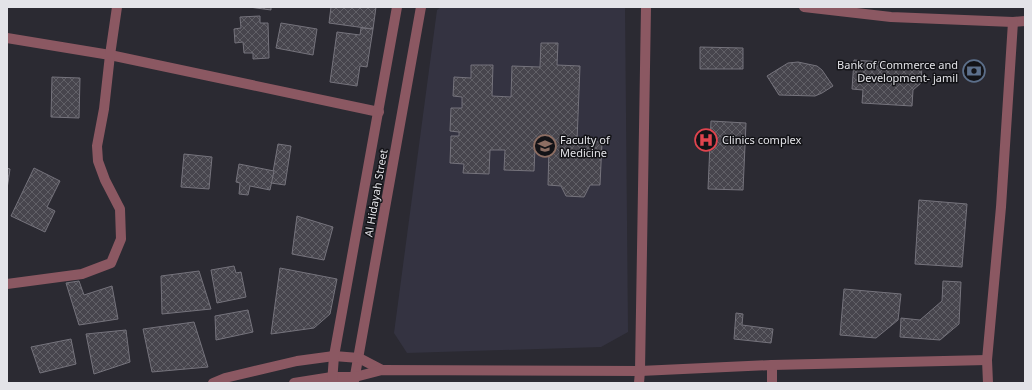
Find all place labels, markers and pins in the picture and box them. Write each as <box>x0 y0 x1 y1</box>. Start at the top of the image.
place label: Bank of Commerce and Development- jamil <box>837 57 958 85</box>
bank icon: Bank of Commerce and Development- jamil <box>961 58 987 84</box>
hospital icon: Clinics complex <box>693 127 719 153</box>
place label: Faculty of Medicine <box>560 132 611 160</box>
place label: Clinics complex <box>722 132 801 147</box>
school or university icon: Faculty of Medicine <box>532 133 558 159</box>

